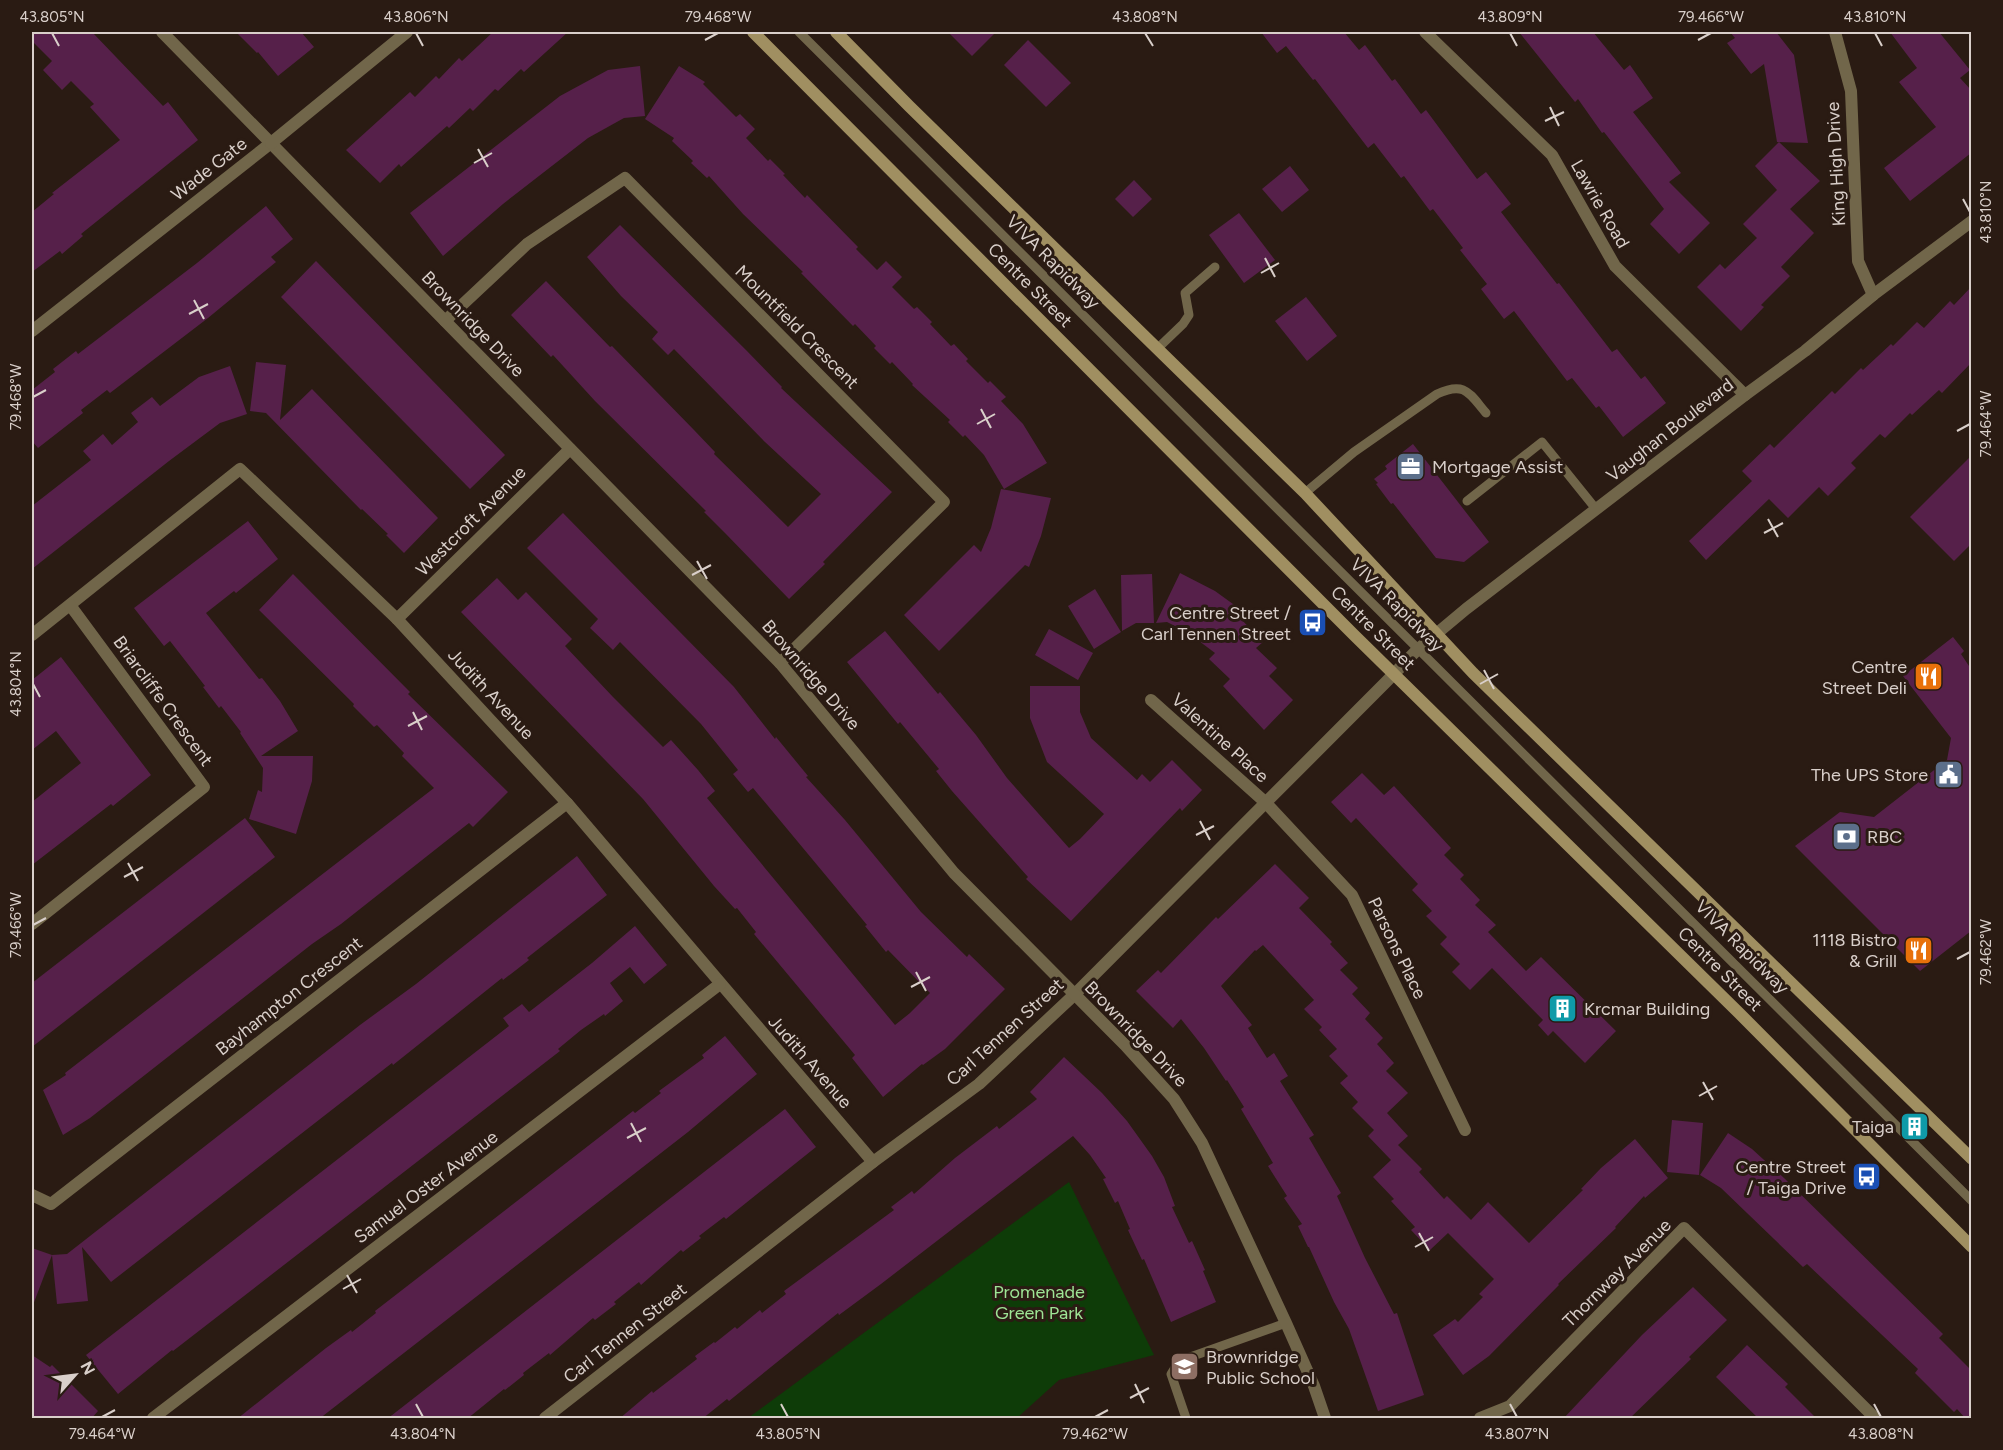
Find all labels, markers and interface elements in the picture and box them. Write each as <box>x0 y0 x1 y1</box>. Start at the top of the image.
text: 43.805°N <box>19 8 85 26</box>
text: 43.806°N <box>383 8 449 26</box>
text: 79.468°W <box>685 8 752 26</box>
text: 43.808°N <box>1112 8 1178 26</box>
text: 43.809°N <box>1477 8 1543 26</box>
text: 79.466°W <box>1678 8 1745 26</box>
text: 43.810°N <box>1844 8 1906 26</box>
street label: King High Drive <box>1822 101 1850 227</box>
street label: Wade Gate <box>167 133 251 205</box>
street label: Lawrie Road <box>1566 156 1634 252</box>
text: 43.810°N <box>1977 181 1995 243</box>
street label: VIVA Rapidway <box>1001 210 1105 314</box>
street label: Centre Street <box>983 238 1077 332</box>
street label: Mountfield Crescent <box>731 261 864 394</box>
street label: Brownridge Drive <box>417 266 529 382</box>
text: 79.468°W <box>7 363 25 430</box>
street label: Vaughan Boulevard <box>1602 374 1738 486</box>
text: 79.464°W <box>1977 390 1995 457</box>
office icon: Mortgage Assist <box>1395 451 1427 483</box>
place label: Mortgage Assist <box>1432 456 1564 478</box>
street label: Westcroft Avenue <box>411 461 531 581</box>
street label: VIVA Rapidway <box>1345 553 1449 657</box>
street label: Centre Street <box>1326 581 1420 675</box>
place label: Centre Street / Carl Tennen Street <box>1141 602 1291 645</box>
bus stop icon: Centre Street / Carl Tennen Street <box>1296 607 1328 639</box>
street label: Brownridge Drive <box>757 615 865 735</box>
street label: Briarcliffe Crescent <box>108 632 218 771</box>
street label: Judith Avenue <box>443 644 539 744</box>
text: 43.804°N <box>7 651 25 717</box>
place label: Centre Street Deli <box>1822 656 1907 699</box>
restaurant icon: Centre Street Deli <box>1912 661 1944 693</box>
street label: Valentine Place <box>1167 689 1273 788</box>
public building icon: The UPS Store <box>1933 759 1965 791</box>
place label: The UPS Store <box>1811 764 1928 786</box>
bank icon: RBC <box>1830 821 1862 853</box>
place label: RBC <box>1867 826 1902 848</box>
text: 79.466°W <box>7 891 25 958</box>
street label: Parsons Place <box>1363 894 1431 1003</box>
street label: VIVA Rapidway <box>1690 895 1794 999</box>
text: 79.462°W <box>1977 919 1995 985</box>
street label: Centre Street <box>1673 922 1767 1016</box>
place label: 1118 Bistro & Grill <box>1812 929 1897 972</box>
street label: Bayhampton Crescent <box>211 932 367 1060</box>
restaurant icon: 1118 Bistro & Grill <box>1902 934 1934 966</box>
street label: Carl Tennen Street <box>942 973 1068 1090</box>
street label: Brownridge Drive <box>1080 976 1192 1092</box>
building icon: Krcmar Building <box>1547 993 1579 1025</box>
place label: Krcmar Building <box>1584 998 1710 1020</box>
street label: Judith Avenue <box>764 1011 857 1113</box>
building icon: Taiga <box>1899 1111 1931 1143</box>
place label: Taiga <box>1852 1116 1894 1138</box>
street label: Samuel Oster Avenue <box>350 1126 502 1248</box>
place label: Centre Street / Taiga Drive <box>1736 1156 1846 1199</box>
bus stop icon: Centre Street / Taiga Drive <box>1851 1161 1883 1193</box>
street label: Thornway Avenue <box>1558 1214 1676 1332</box>
street label: Carl Tennen Street <box>559 1278 691 1388</box>
park label: Promenade Green Park <box>993 1281 1085 1324</box>
north arrow <box>45 1345 105 1405</box>
place label: Brownridge Public School <box>1206 1346 1315 1389</box>
school or university icon: Brownridge Public School <box>1169 1351 1201 1383</box>
text: N <box>77 1358 99 1378</box>
text: 79.464°W <box>69 1425 136 1443</box>
text: 43.804°N <box>390 1425 456 1443</box>
text: 43.805°N <box>755 1425 821 1443</box>
text: 79.462°W <box>1062 1425 1128 1443</box>
text: 43.807°N <box>1485 1425 1549 1443</box>
text: 43.808°N <box>1848 1425 1914 1443</box>

